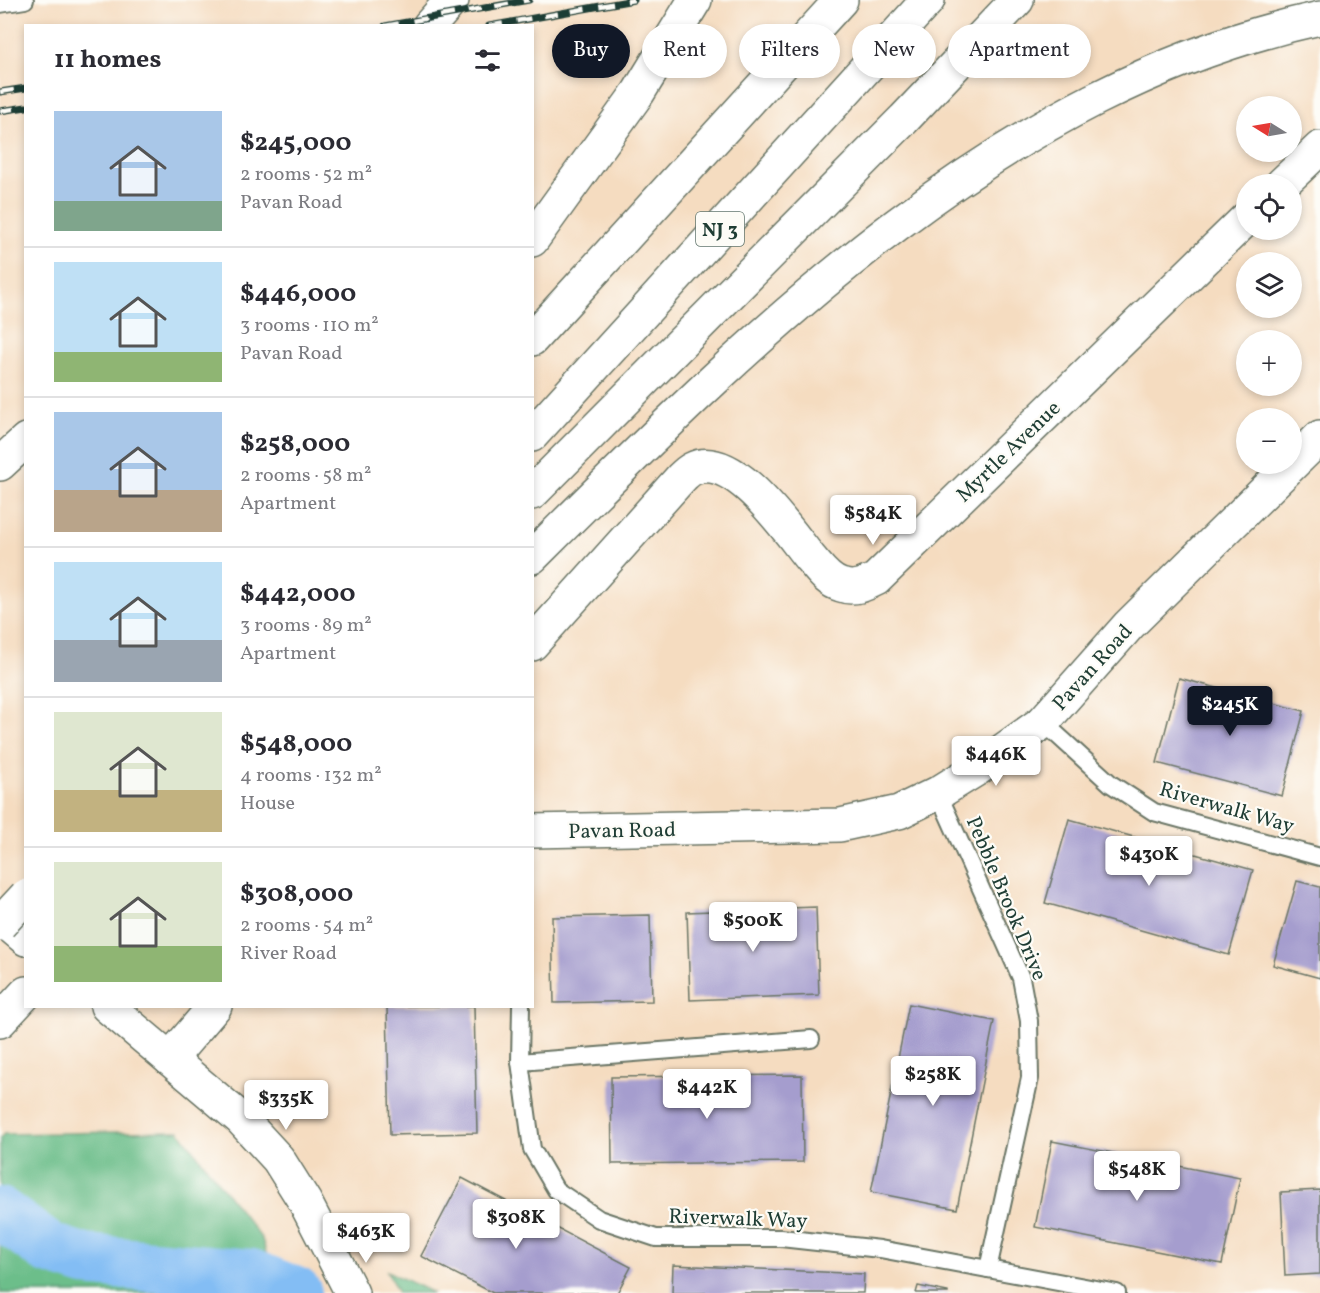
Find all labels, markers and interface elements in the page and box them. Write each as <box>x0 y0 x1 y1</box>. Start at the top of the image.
chip: Buy <box>552 24 630 78</box>
chip: Rent <box>642 24 727 78</box>
chip: Filters <box>739 24 840 78</box>
chip: New <box>852 24 936 78</box>
chip: Apartment <box>948 24 1091 78</box>
text: 11 homes <box>54 42 161 78</box>
icon: filters <box>471 44 504 77</box>
north arrow <box>1236 96 1302 162</box>
map controls <box>1236 96 1302 474</box>
text: $245,000 <box>240 125 352 161</box>
icon: home <box>102 135 174 207</box>
text: 2 rooms · 52 m² <box>240 161 372 189</box>
button: locate <box>1236 174 1302 240</box>
text: Pavan Road <box>240 189 343 217</box>
road number: NJ 3 <box>696 212 744 246</box>
button: layers <box>1236 252 1302 318</box>
text: $446,000 <box>240 276 356 312</box>
icon: home <box>102 286 174 358</box>
text: 3 rooms · 110 m² <box>240 312 379 340</box>
button: + <box>1236 330 1302 396</box>
text: Pavan Road <box>240 340 343 368</box>
street label: Myrtle Avenue <box>950 395 1068 509</box>
button: − <box>1236 408 1302 474</box>
text: $258,000 <box>240 426 350 462</box>
icon: home <box>102 436 174 508</box>
text: 2 rooms · 58 m² <box>240 462 371 490</box>
text: Apartment <box>240 490 336 518</box>
pin: $584K <box>831 495 915 546</box>
text: $584K <box>844 500 902 528</box>
text: $442,000 <box>240 576 356 612</box>
icon: home <box>102 586 174 658</box>
text: 3 rooms · 89 m² <box>240 612 372 640</box>
street label: Pavan Road <box>1046 618 1140 718</box>
text: Apartment <box>240 640 336 668</box>
pin: $245K <box>1188 686 1272 737</box>
text: $245K <box>1201 691 1259 719</box>
text: $548,000 <box>240 726 352 762</box>
icon: home <box>102 736 174 808</box>
pin: $446K <box>954 736 1038 787</box>
text: $446K <box>966 741 1026 769</box>
text: 4 rooms · 132 m² <box>240 762 382 790</box>
street label: Riverwalk Way <box>1156 775 1298 842</box>
text: House <box>240 790 295 818</box>
street label: Pebble Brook Drive <box>958 812 1053 985</box>
street label: Pavan Road <box>568 816 676 847</box>
pin: $430K <box>1107 836 1191 887</box>
text: $430K <box>1119 841 1179 869</box>
text: $308,000 <box>240 876 353 912</box>
icon: home <box>102 886 174 958</box>
pin: $500K <box>711 902 795 953</box>
text: $500K <box>723 907 783 935</box>
text: 2 rooms · 54 m² <box>240 912 373 940</box>
text: River Road <box>240 940 337 968</box>
pin: $258K <box>891 1056 975 1107</box>
text: $258K <box>905 1061 961 1089</box>
pin: $442K <box>665 1069 749 1120</box>
text: $442K <box>677 1074 737 1102</box>
pin: $335K <box>244 1080 328 1131</box>
text: $335K <box>258 1085 314 1113</box>
pin: $548K <box>1095 1151 1179 1202</box>
text: $548K <box>1108 1156 1166 1184</box>
pin: $308K <box>474 1199 558 1250</box>
street label: Riverwalk Way <box>668 1203 809 1236</box>
text: $308K <box>487 1204 545 1232</box>
pin: $463K <box>324 1213 408 1264</box>
text: $463K <box>337 1218 395 1246</box>

